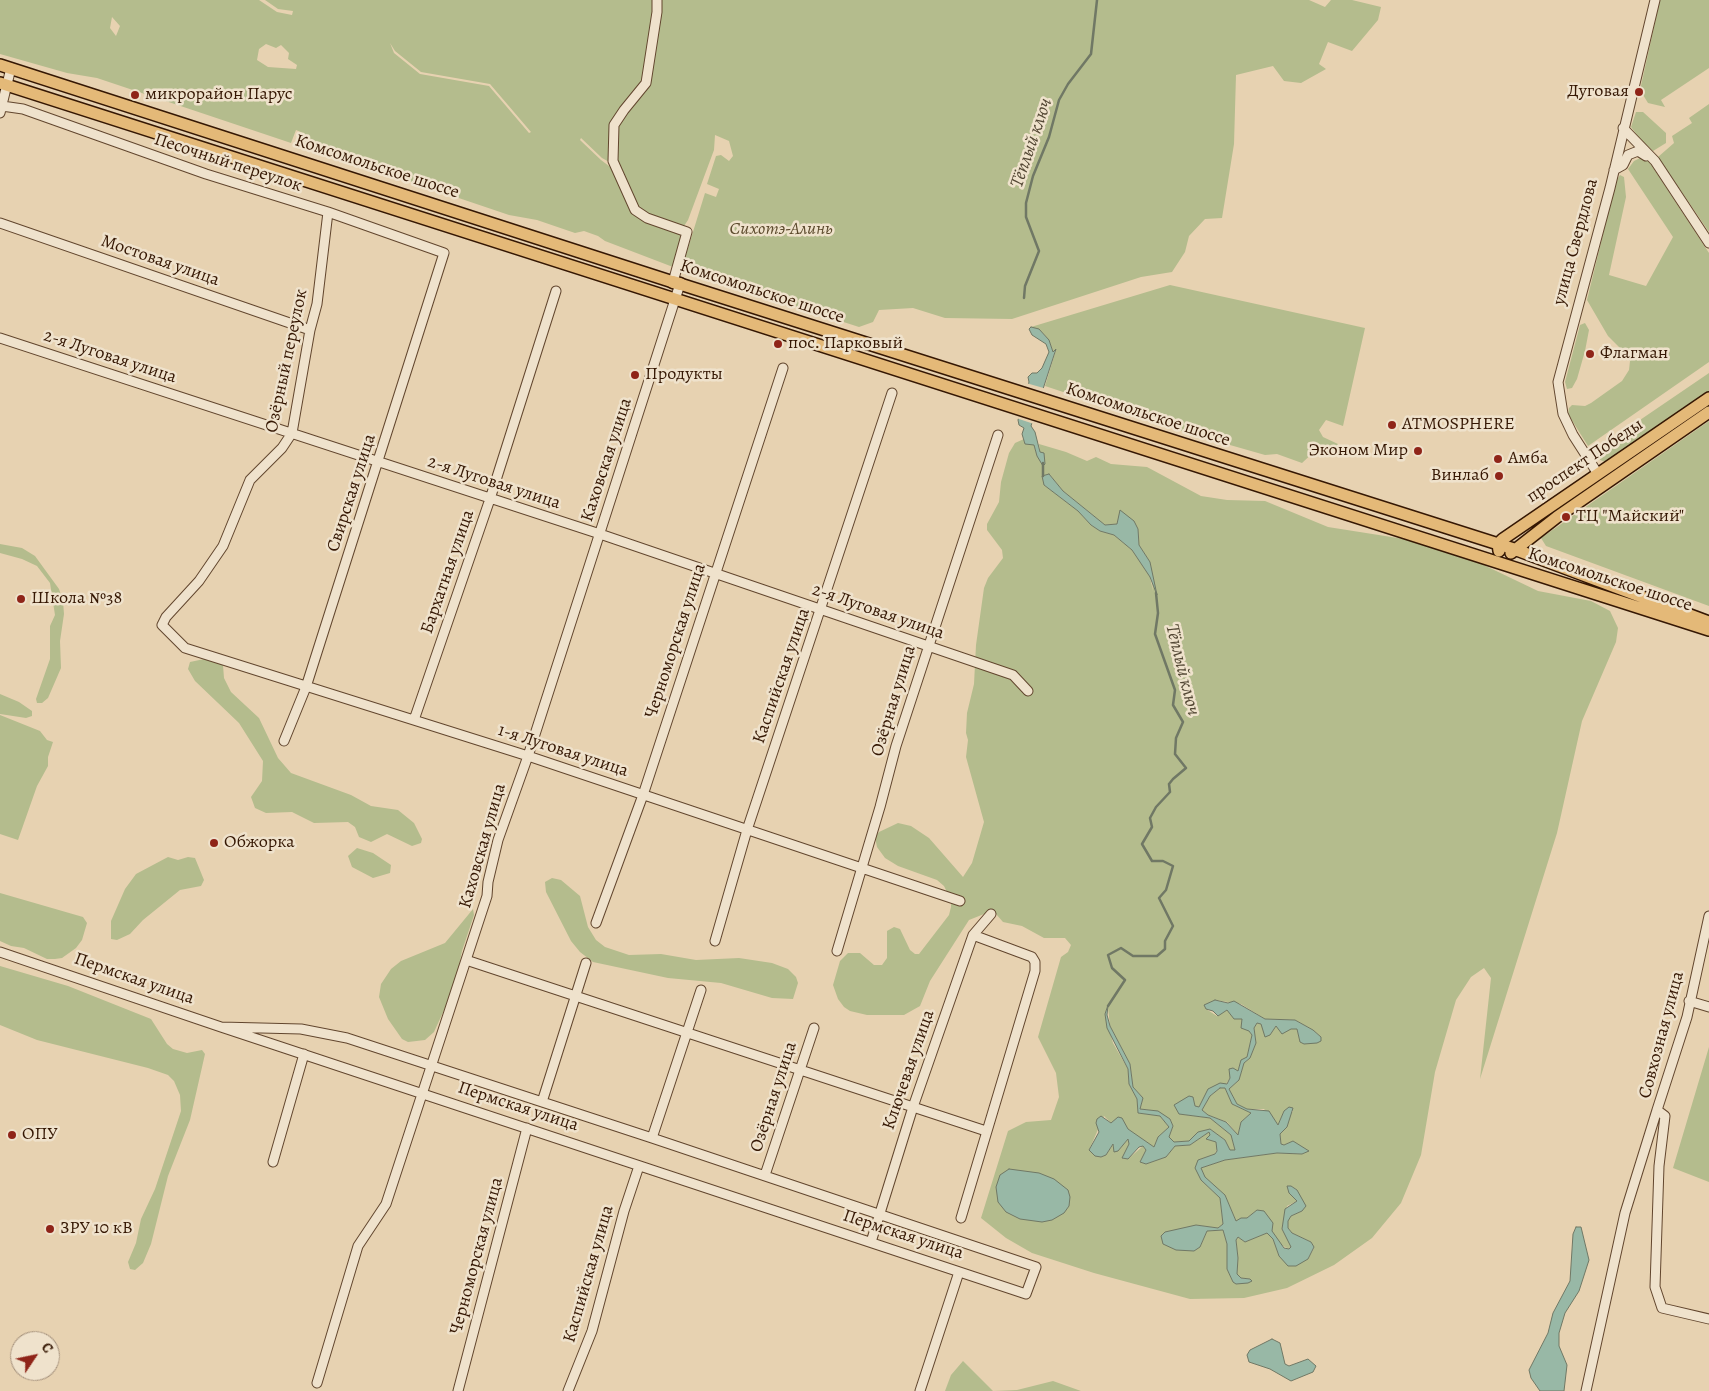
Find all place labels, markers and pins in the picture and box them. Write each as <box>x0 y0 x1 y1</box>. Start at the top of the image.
place label: Дуговая <box>1567 81 1629 103</box>
place label: микрорайон Парус <box>145 84 293 106</box>
marker: Дуговая <box>1633 86 1645 98</box>
marker: микрорайон Парус <box>129 89 141 101</box>
place label: пос. Парковый <box>788 333 903 355</box>
marker: пос. Парковый <box>772 338 784 350</box>
place label: Флагман <box>1600 343 1668 365</box>
marker: Флагман <box>1584 348 1596 360</box>
place label: Продукты <box>645 364 723 386</box>
marker: Продукты <box>629 369 641 381</box>
place label: ATMOSPHERE <box>1402 414 1515 436</box>
marker: ATMOSPHERE <box>1386 419 1398 431</box>
place label: Эконом Мир <box>1309 440 1408 462</box>
marker: Эконом Мир <box>1412 445 1424 457</box>
place label: Амба <box>1508 448 1548 470</box>
marker: Амба <box>1492 453 1504 465</box>
place label: Винлаб <box>1431 465 1489 487</box>
marker: Винлаб <box>1493 470 1505 482</box>
place label: ТЦ "Майский" <box>1576 506 1684 528</box>
marker: ТЦ "Майский" <box>1560 511 1572 523</box>
place label: Школа №38 <box>31 588 122 610</box>
marker: Школа №38 <box>15 593 27 605</box>
place label: Обжорка <box>224 832 295 854</box>
marker: Обжорка <box>208 837 220 849</box>
place label: ОПУ <box>22 1124 58 1146</box>
marker: ОПУ <box>6 1129 18 1141</box>
place label: ЗРУ 10 кВ <box>60 1218 133 1240</box>
marker: ЗРУ 10 кВ <box>44 1223 56 1235</box>

